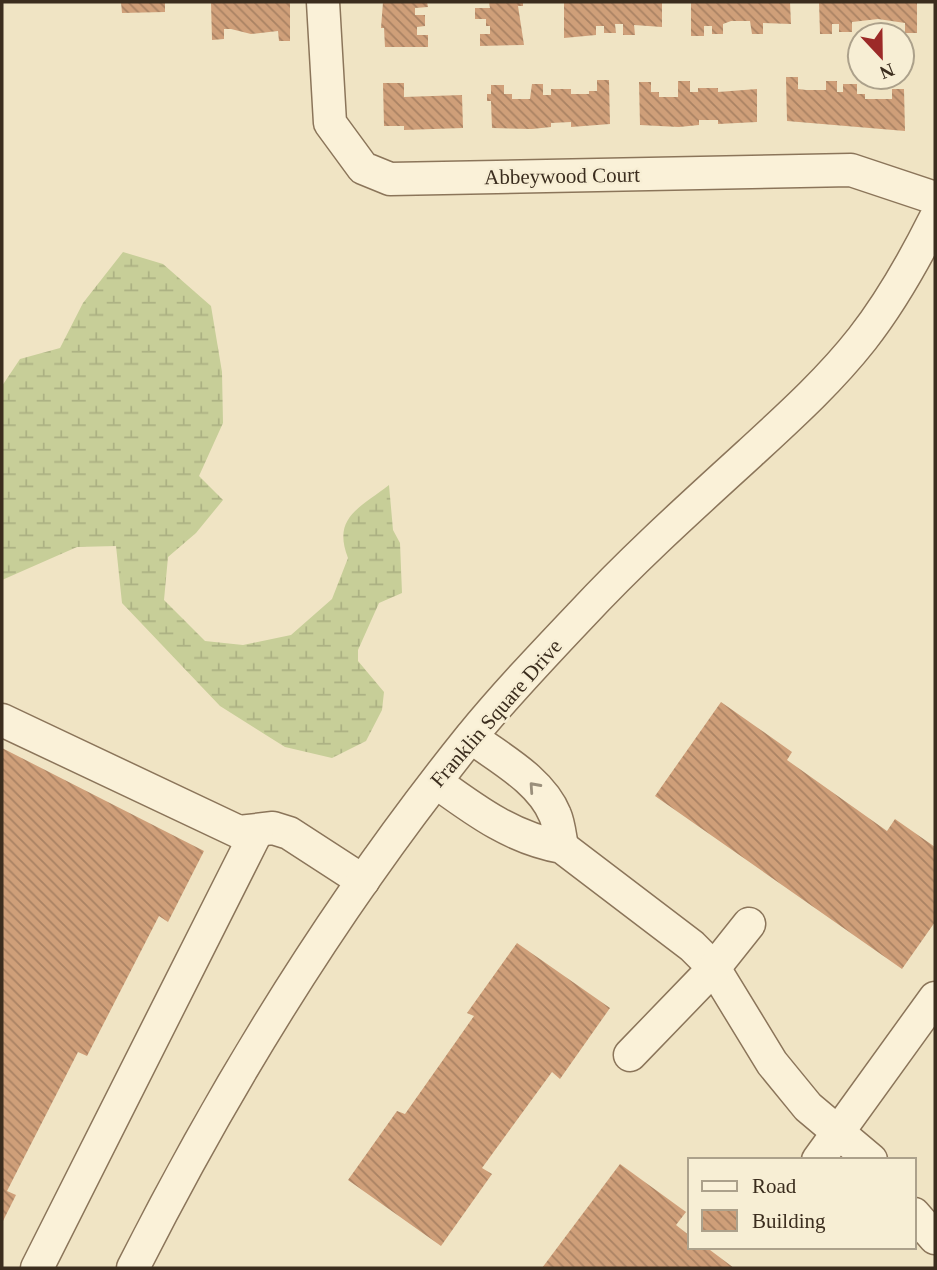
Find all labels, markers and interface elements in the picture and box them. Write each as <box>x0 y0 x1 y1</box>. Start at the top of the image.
north arrow <box>846 21 916 91</box>
text: N <box>877 59 897 84</box>
street label: Abbeywood Court <box>484 163 640 189</box>
street label: Franklin Square Drive <box>425 634 567 792</box>
one-way arrow <box>530 782 542 795</box>
legend <box>688 1158 916 1249</box>
text: Road <box>752 1174 797 1198</box>
text: Building <box>752 1209 826 1233</box>

